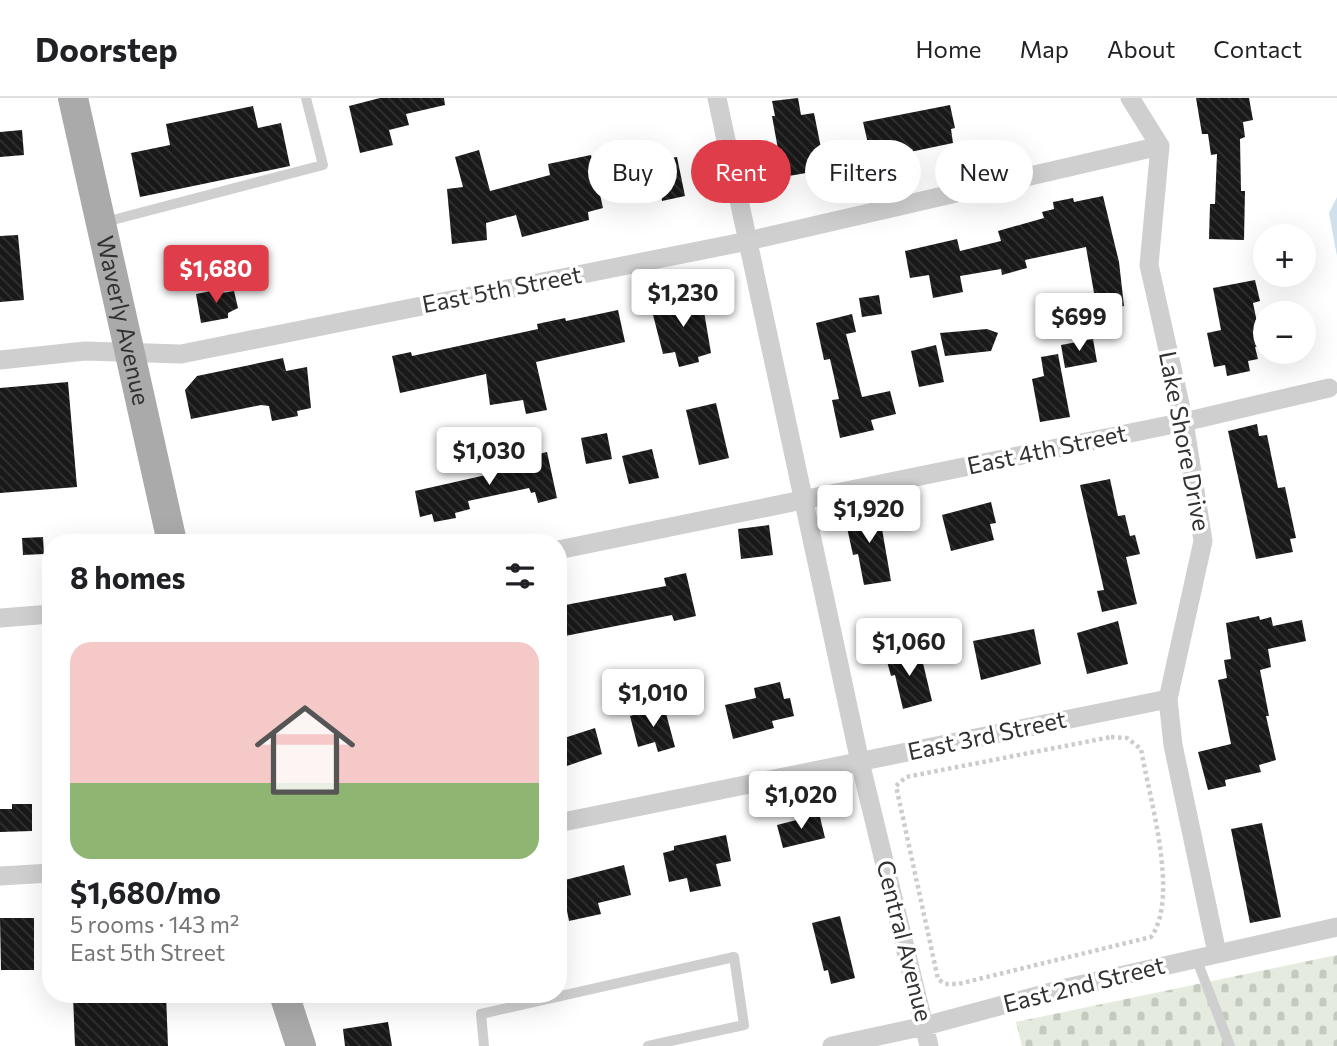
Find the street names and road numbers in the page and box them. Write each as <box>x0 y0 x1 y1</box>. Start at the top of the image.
street label: Waverly Avenue <box>91 233 157 408</box>
street label: East 5th Street <box>419 259 584 318</box>
street label: Lake Shore Drive <box>1154 348 1217 533</box>
street label: East 4th Street <box>964 417 1129 480</box>
street label: East 3rd Street <box>905 704 1069 765</box>
street label: Central Avenue <box>871 857 940 1024</box>
street label: East 2nd Street <box>1000 949 1168 1018</box>

